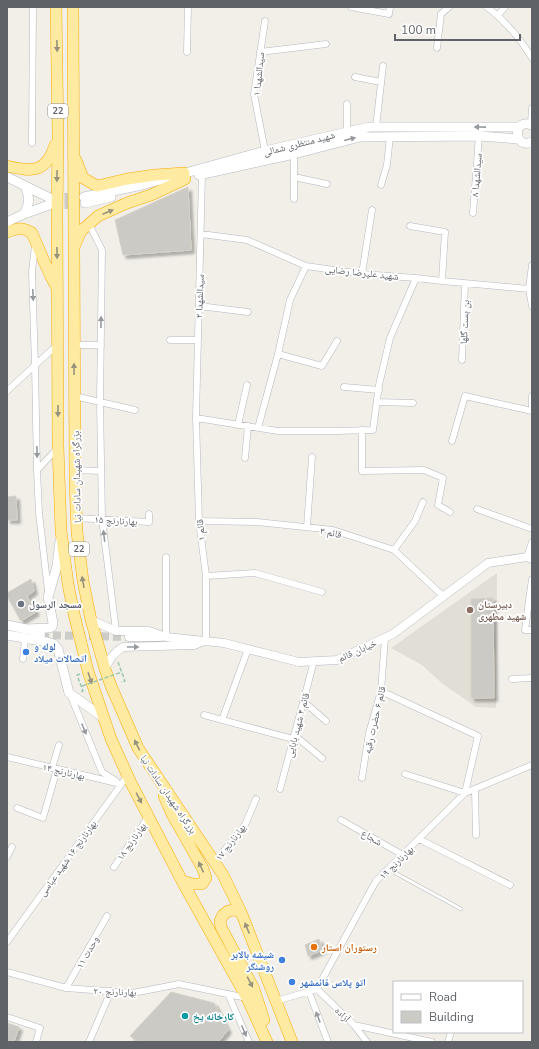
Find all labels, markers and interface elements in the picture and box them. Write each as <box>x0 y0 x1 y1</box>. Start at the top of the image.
scale bar <box>395 16 520 42</box>
text: 100 m <box>401 22 436 38</box>
one-way arrow <box>54 40 60 53</box>
street label: سیدالشهدا ۱ <box>250 51 268 97</box>
road number: 22 <box>48 104 68 118</box>
one-way arrow <box>473 124 486 130</box>
street label: شهید منتظری شمالی <box>262 128 337 160</box>
one-way arrow <box>344 136 357 142</box>
street label: سیدالشهدا ۸ <box>468 152 486 198</box>
one-way arrow <box>54 170 60 183</box>
one-way arrow <box>102 208 114 215</box>
one-way arrow <box>54 247 60 260</box>
street label: شهید علیرضا رضایی <box>324 262 400 284</box>
street label: سیدالشهدا ۲ <box>192 273 208 318</box>
one-way arrow <box>29 289 36 301</box>
street label: بن بست گلها <box>457 299 473 345</box>
one-way arrow <box>98 315 104 328</box>
one-way arrow <box>71 362 77 375</box>
one-way arrow <box>55 405 61 418</box>
street label: بزرگراه شهیدان سادات نیا <box>69 431 85 523</box>
one-way arrow <box>33 446 40 458</box>
street label: بهارنارنج ۱۵ <box>94 513 138 529</box>
street label: قائم ۱ <box>193 518 209 541</box>
street label: قائم ۳ <box>319 524 343 542</box>
one-way arrow <box>101 530 107 542</box>
road number: 22 <box>69 542 89 556</box>
one-way arrow <box>80 576 86 588</box>
place label: مسجد الرسول <box>29 598 82 612</box>
place label: دبیرستان شهید مطهری <box>478 598 526 624</box>
marker: مسجد الرسول <box>16 599 26 609</box>
marker: دبیرستان شهید مطهری <box>465 605 475 615</box>
street label: خیابان قائم <box>336 636 380 666</box>
place label: لوله و اتصالات میلاد <box>34 640 87 666</box>
one-way arrow <box>127 644 140 650</box>
marker: لوله و اتصالات میلاد <box>21 647 31 657</box>
one-way arrow <box>88 672 94 684</box>
street label: قائم ۶ حضرت رقیه <box>360 685 390 755</box>
street label: قائم ۴ شهید بابایی <box>283 691 313 759</box>
one-way arrow <box>82 724 88 736</box>
one-way arrow <box>134 739 140 751</box>
street label: بزرگراه شهیدان سادات نیا <box>137 752 200 837</box>
street label: بهارنارنج ۱۴ <box>41 760 87 784</box>
one-way arrow <box>136 792 143 804</box>
street label: بهارنارنج ۱۶ شهید عباسی <box>35 818 100 899</box>
street label: بهارنارنج ۱۸ <box>114 820 150 863</box>
street label: بهارنارنج ۱۷ <box>212 821 249 864</box>
street label: شجاع <box>359 826 385 850</box>
street label: بهارنارنج ۱۹ <box>376 843 417 883</box>
one-way arrow <box>198 861 204 873</box>
one-way arrow <box>244 921 250 933</box>
street label: وحدت ۱۱ <box>73 933 103 971</box>
place label: رستوران استار <box>321 941 377 955</box>
marker: رستوران استار <box>309 942 319 952</box>
place label: شیشه بالابر روشنگر <box>230 948 274 974</box>
marker: شیشه بالابر روشنگر <box>277 955 287 965</box>
one-way arrow <box>247 976 253 987</box>
place label: اتو پلاس قائمشهر <box>299 976 366 990</box>
marker: اتو پلاس قائمشهر <box>287 977 297 987</box>
legend <box>393 981 523 1033</box>
street label: بهارنارنج ۲۰ <box>93 984 137 1000</box>
text: Road <box>429 989 457 1005</box>
street label: آزاده <box>331 1004 354 1026</box>
text: Building <box>429 1009 474 1025</box>
place label: کارخانه یخ <box>193 1010 235 1024</box>
one-way arrow <box>315 1010 321 1022</box>
marker: کارخانه یخ <box>180 1011 190 1021</box>
one-way arrow <box>241 1025 247 1036</box>

